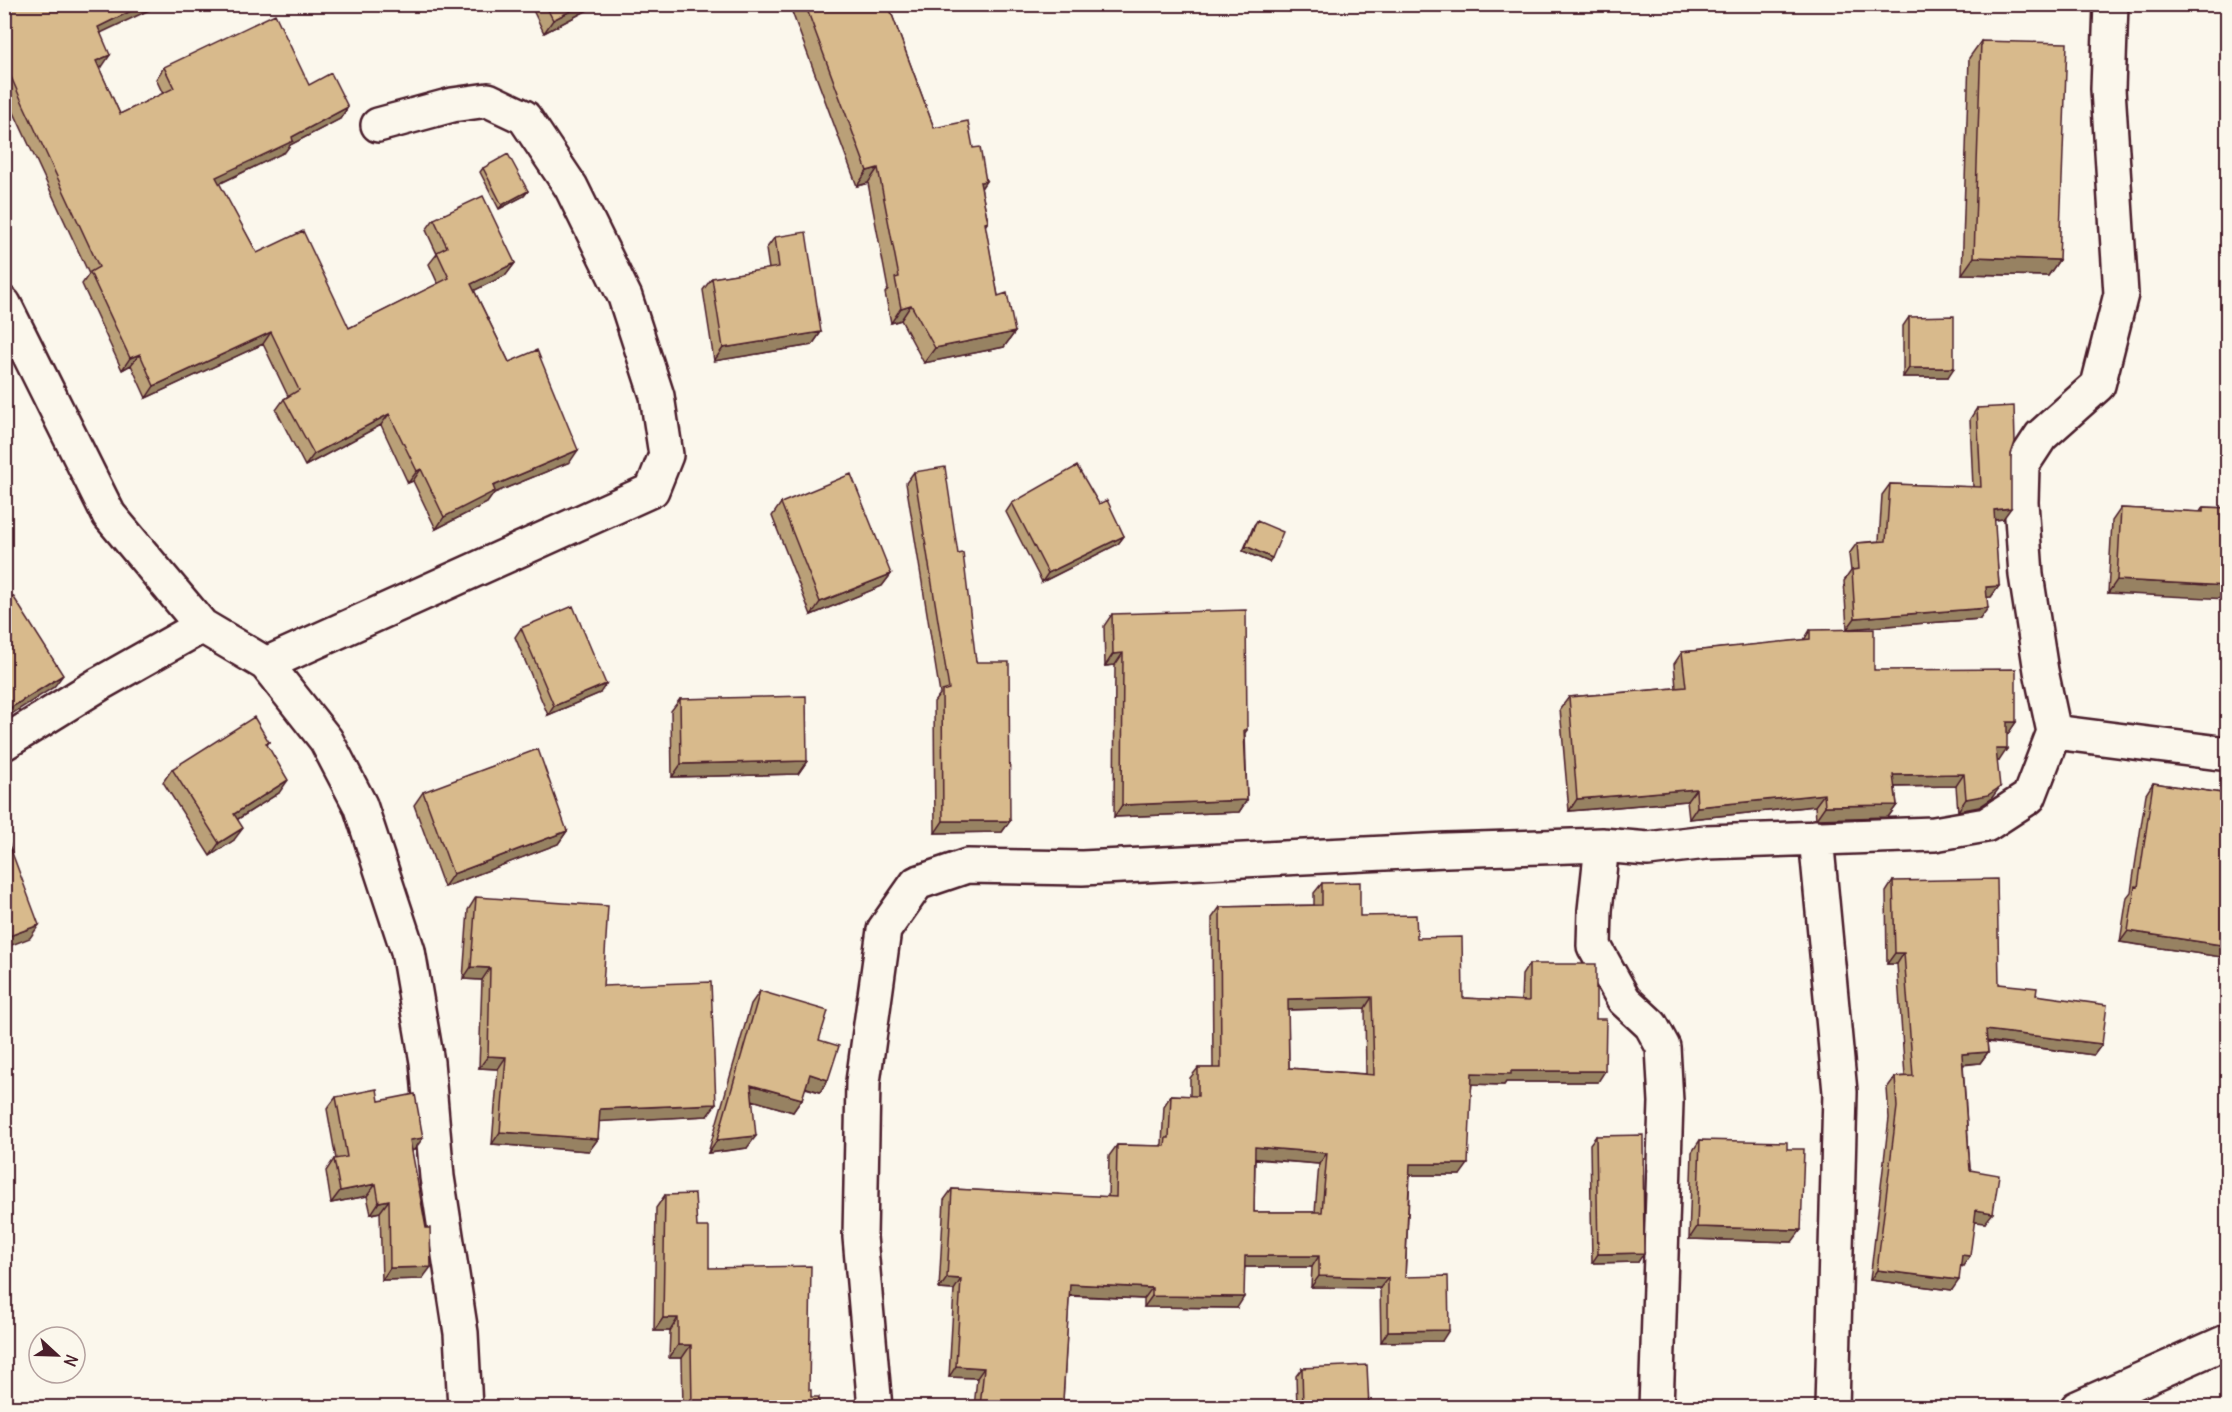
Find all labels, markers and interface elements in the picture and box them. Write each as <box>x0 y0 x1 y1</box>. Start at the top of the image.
north arrow <box>27 1325 87 1385</box>
text: N <box>60 1352 82 1369</box>

